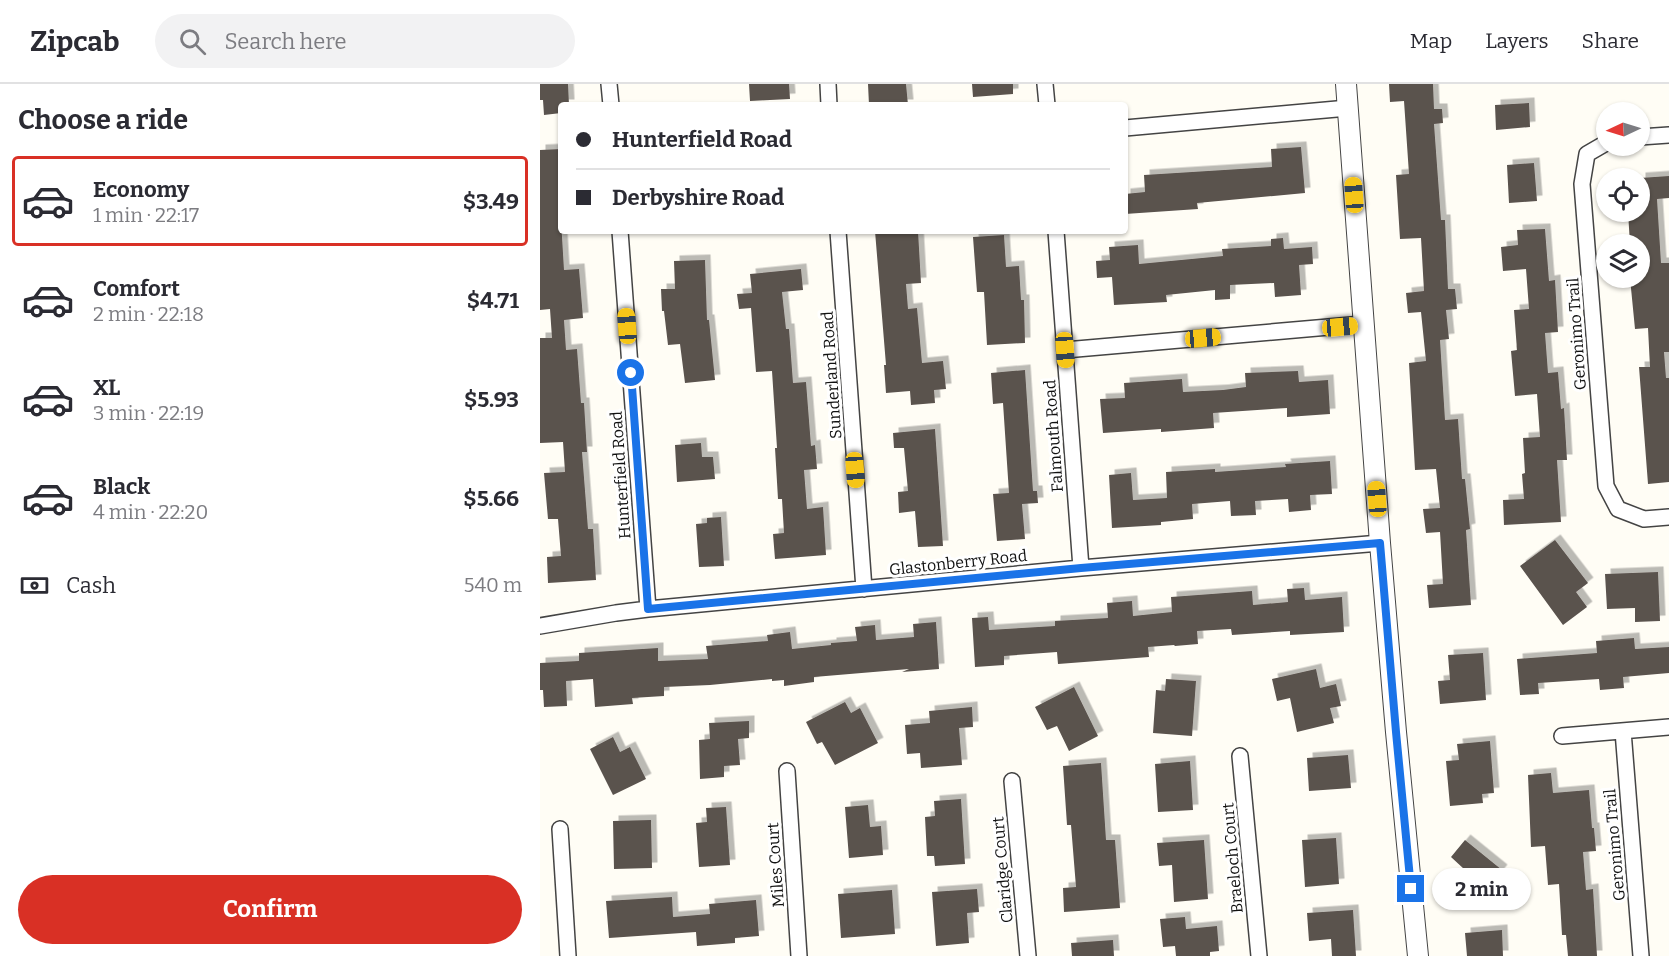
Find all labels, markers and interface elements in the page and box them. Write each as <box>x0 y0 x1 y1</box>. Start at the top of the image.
search box <box>155 14 575 68</box>
text: Zipcab <box>30 25 119 58</box>
icon: search <box>176 25 209 58</box>
text: Search here <box>224 28 347 55</box>
text: Map <box>1410 28 1452 54</box>
text: Layers <box>1485 28 1549 54</box>
text: Share <box>1582 28 1639 54</box>
north arrow <box>1596 102 1650 156</box>
map controls <box>1596 102 1650 288</box>
text: Choose a ride <box>18 104 188 136</box>
text: Hunterfield Road <box>612 126 792 153</box>
button: locate <box>1596 168 1650 222</box>
icon: car <box>21 174 75 228</box>
text: Economy <box>93 176 189 203</box>
car <box>1344 176 1364 214</box>
text: Derbyshire Road <box>612 184 784 211</box>
text: $3.49 <box>463 188 519 215</box>
text: 1 min · 22:17 <box>93 203 199 227</box>
button: layers <box>1596 234 1650 288</box>
icon: car <box>21 273 75 327</box>
text: Comfort <box>93 275 180 302</box>
street label: Geronimo Trail <box>1563 277 1590 391</box>
text: $4.71 <box>467 287 519 314</box>
text: 2 min · 22:18 <box>93 302 204 326</box>
car <box>617 307 637 345</box>
street label: Sunderland Road <box>818 310 845 439</box>
car <box>1321 316 1359 338</box>
car <box>1184 327 1222 349</box>
car <box>1055 331 1075 369</box>
route start <box>617 359 644 386</box>
icon: car <box>21 372 75 426</box>
text: XL <box>93 374 120 401</box>
street label: Falmouth Road <box>1040 379 1067 493</box>
text: $5.93 <box>464 386 519 413</box>
text: 3 min · 22:19 <box>93 401 204 425</box>
street label: Hunterfield Road <box>607 410 634 540</box>
car <box>845 451 865 489</box>
icon: car <box>21 471 75 525</box>
text: Black <box>93 473 150 500</box>
car <box>1367 480 1387 518</box>
text: $5.66 <box>463 485 519 512</box>
text: 4 min · 22:20 <box>93 500 208 524</box>
street label: Glastonberry Road <box>888 546 1029 579</box>
icon: cash <box>18 569 51 602</box>
text: Cash <box>66 572 116 599</box>
text: 540 m <box>464 573 522 597</box>
street label: Geronimo Trail <box>1600 788 1629 902</box>
street label: Braeloch Court <box>1218 802 1247 914</box>
street label: Claridge Court <box>988 816 1017 924</box>
street label: Miles Court <box>763 822 788 908</box>
callout: 2 min <box>1432 868 1531 910</box>
button: Confirm <box>18 875 522 944</box>
route end <box>1397 875 1424 902</box>
text: 2 min <box>1455 877 1508 901</box>

